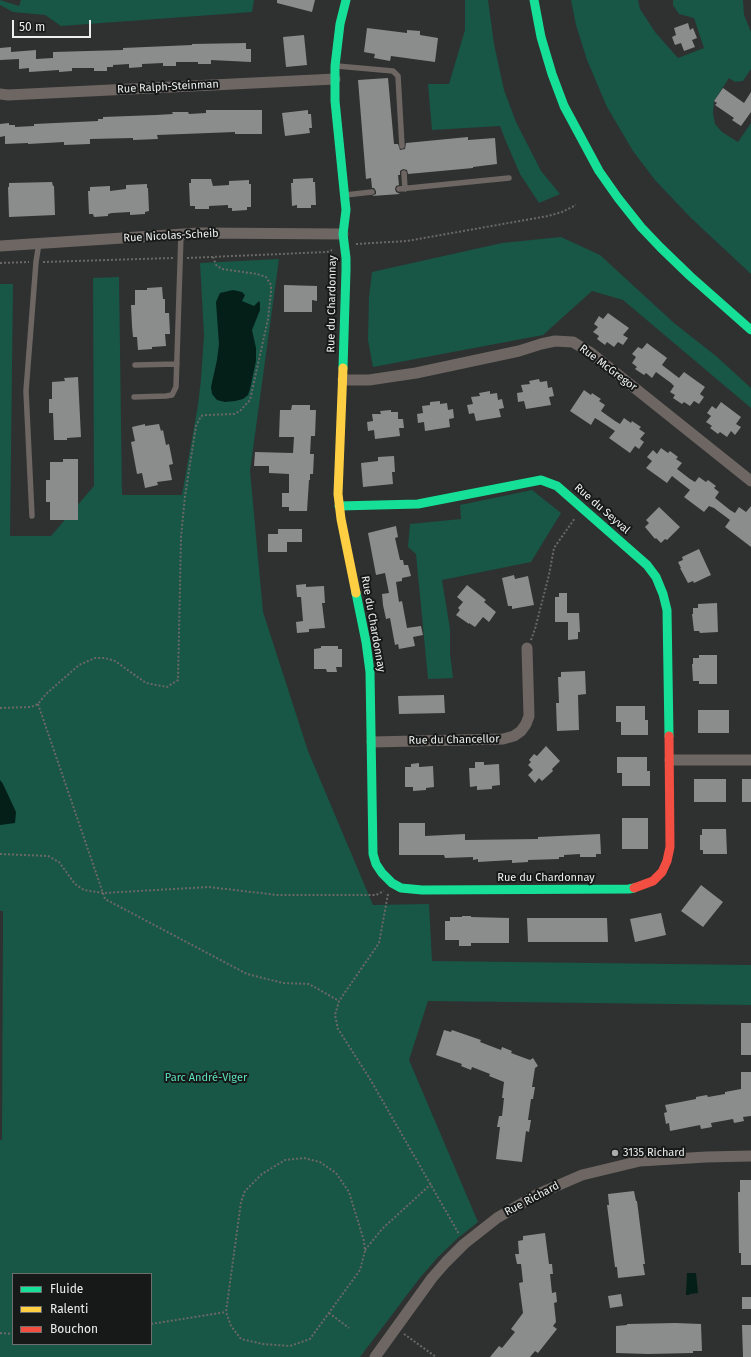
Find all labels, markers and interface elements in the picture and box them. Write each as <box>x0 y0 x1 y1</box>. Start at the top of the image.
scale bar <box>14 12 93 38</box>
text: 50 m <box>19 20 45 34</box>
street label: Rue Ralph-Steinman <box>117 78 219 96</box>
street label: Rue Nicolas-Scheib <box>123 227 219 245</box>
street label: Rue du Chardonnay <box>325 255 339 353</box>
street label: Rue McGregor <box>577 342 639 394</box>
street label: Rue du Seyval <box>571 481 633 537</box>
street label: Rue du Chardonnay <box>358 575 388 673</box>
street label: Rue du Chancellor <box>408 733 500 747</box>
street label: Rue du Chardonnay <box>497 871 595 885</box>
park label: Parc André-Viger <box>165 1071 247 1085</box>
place label: 3135 Richard <box>623 1146 685 1160</box>
marker: 3135 Richard <box>610 1148 620 1158</box>
street label: Rue Richard <box>502 1179 562 1219</box>
legend <box>12 1273 152 1345</box>
text: Fluide <box>50 1282 83 1296</box>
text: Ralenti <box>50 1302 88 1316</box>
text: Bouchon <box>50 1322 98 1336</box>

